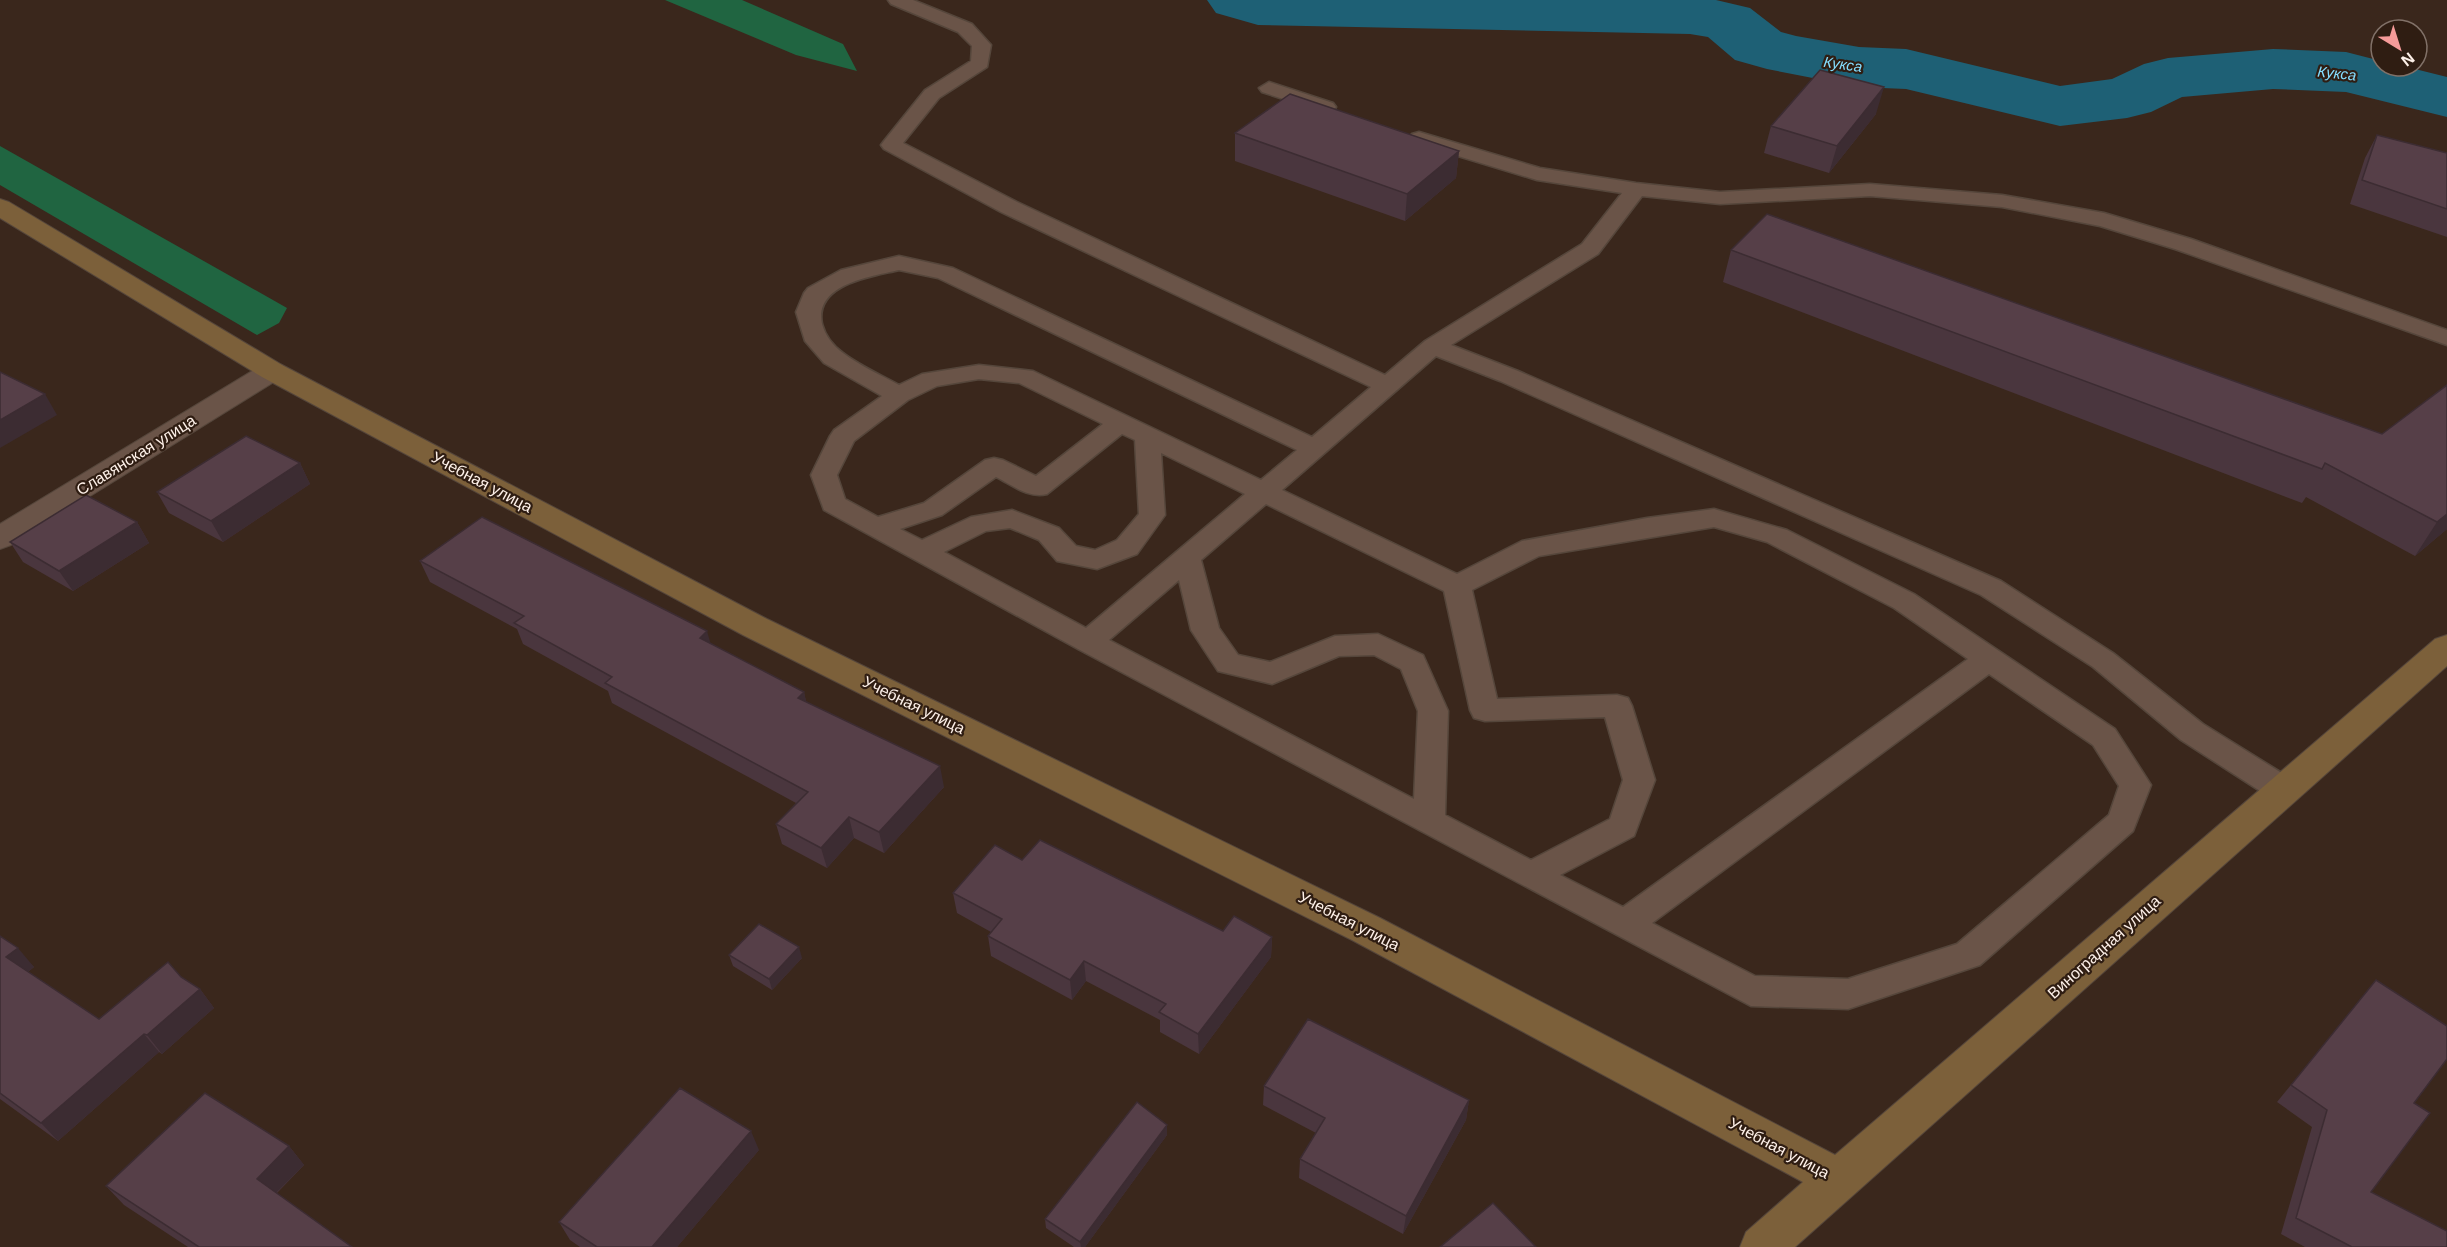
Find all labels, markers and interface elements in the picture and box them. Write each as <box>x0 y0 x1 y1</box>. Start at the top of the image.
north arrow <box>2369 18 2429 78</box>
text: N <box>2398 49 2418 70</box>
water label: Кукса <box>1823 53 1863 75</box>
water label: Кукса <box>2317 63 2357 83</box>
street label: Славянская улица <box>73 411 199 498</box>
street label: Учебная улица <box>429 448 535 516</box>
street label: Учебная улица <box>860 673 968 737</box>
street label: Учебная улица <box>1296 888 1402 954</box>
street label: Виноградная улица <box>2044 892 2164 1002</box>
street label: Учебная улица <box>1726 1114 1832 1182</box>

